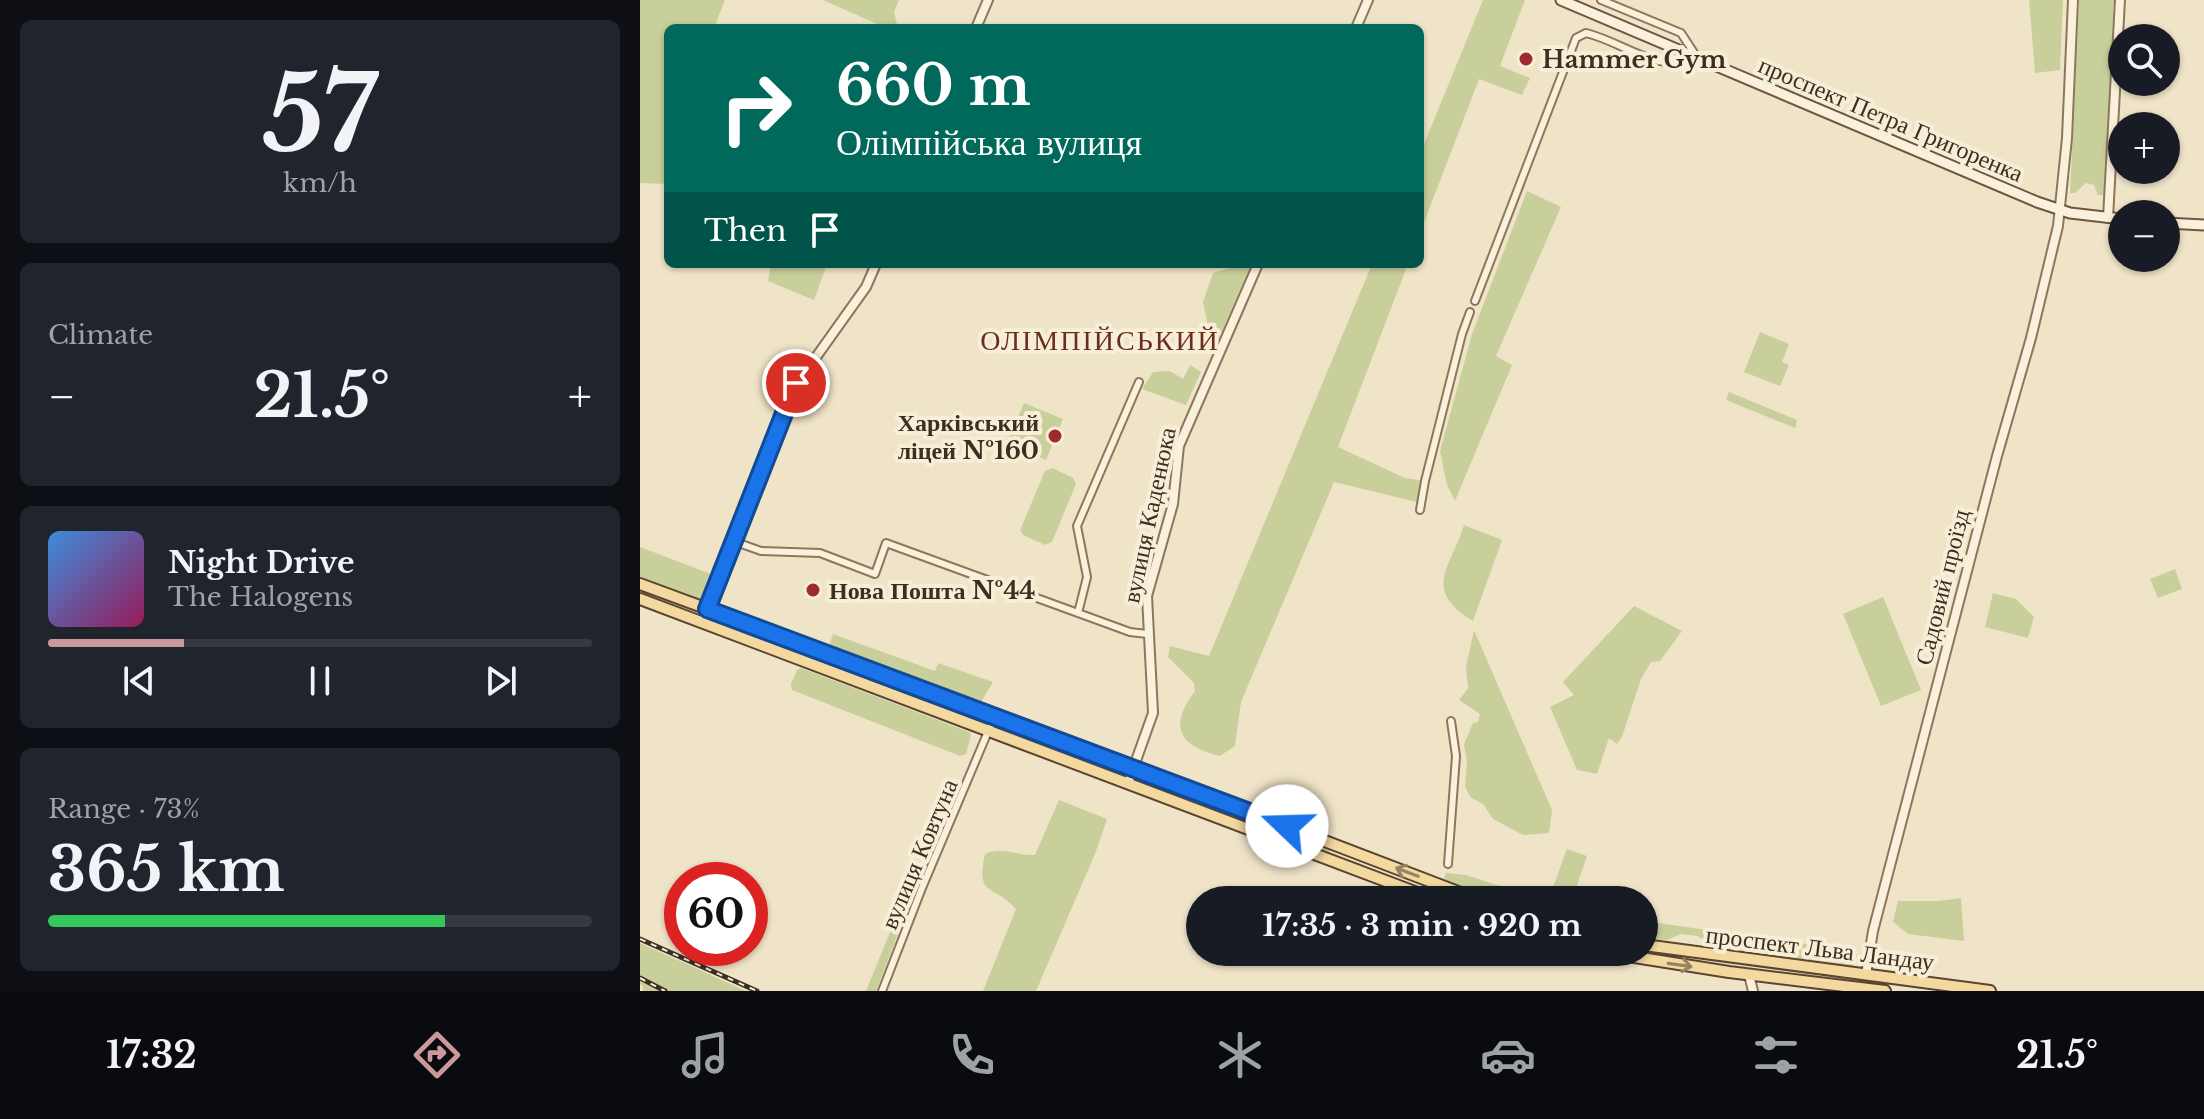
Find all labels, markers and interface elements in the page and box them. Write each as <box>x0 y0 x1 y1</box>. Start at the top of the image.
map controls <box>2108 24 2180 272</box>
button: search <box>2108 24 2180 96</box>
place label: Hammer Gym <box>1542 45 1727 74</box>
text: 57 <box>262 50 378 179</box>
marker: Hammer Gym <box>1517 50 1535 68</box>
street label: проспект Петра Григоренка <box>1754 50 2028 188</box>
text: 660 m <box>836 51 1031 120</box>
icon: right <box>704 56 808 160</box>
button: + <box>2108 112 2180 184</box>
text: Олімпійська вулиця <box>836 120 1142 165</box>
text: km/h <box>283 167 357 199</box>
button: − <box>2108 200 2180 272</box>
icon: arrive <box>803 208 847 252</box>
text: Then <box>704 212 787 249</box>
text: Climate <box>48 319 153 351</box>
district label: ОЛІМПІЙСЬКИЙ <box>980 323 1220 358</box>
pin <box>762 349 830 417</box>
text: 21.5° <box>254 359 390 433</box>
icon: arrive <box>774 361 818 405</box>
text: − <box>48 369 76 424</box>
text: + <box>568 369 592 424</box>
place label: Харківський ліцей №160 <box>898 408 1039 465</box>
street label: вулиця Каденюка <box>1116 424 1182 606</box>
marker: Харківський ліцей №160 <box>1046 427 1064 445</box>
street label: Садовий проїзд <box>1909 506 1975 668</box>
text: Night Drive <box>168 544 354 581</box>
place label: Нова Пошта №44 <box>829 576 1035 605</box>
text: The Halogens <box>168 581 353 613</box>
marker: Нова Пошта №44 <box>804 581 822 599</box>
icon: previous <box>117 659 161 703</box>
icon: pause <box>298 659 342 703</box>
icon: next <box>479 659 523 703</box>
street label: вулиця Ковтуна <box>874 774 964 933</box>
position arrow <box>1245 784 1329 868</box>
text: Range · 73% <box>48 793 200 825</box>
text: 365 km <box>48 833 285 907</box>
speed limit sign: 60 <box>664 862 768 966</box>
one-way arrow <box>1395 864 1419 879</box>
text: 17:35 · 3 min · 920 m <box>1262 907 1582 944</box>
street label: проспект Льва Ландау <box>1704 920 1936 976</box>
one-way arrow <box>1667 958 1692 973</box>
icon: directions <box>409 1027 465 1083</box>
icon: music <box>677 1027 733 1083</box>
icon: phone <box>944 1027 1000 1083</box>
icon: climate <box>1212 1027 1268 1083</box>
icon: car <box>1480 1027 1536 1083</box>
icon: filters <box>1748 1027 1804 1083</box>
text: 17:32 <box>106 1033 197 1078</box>
text: 21.5° <box>2016 1033 2098 1078</box>

